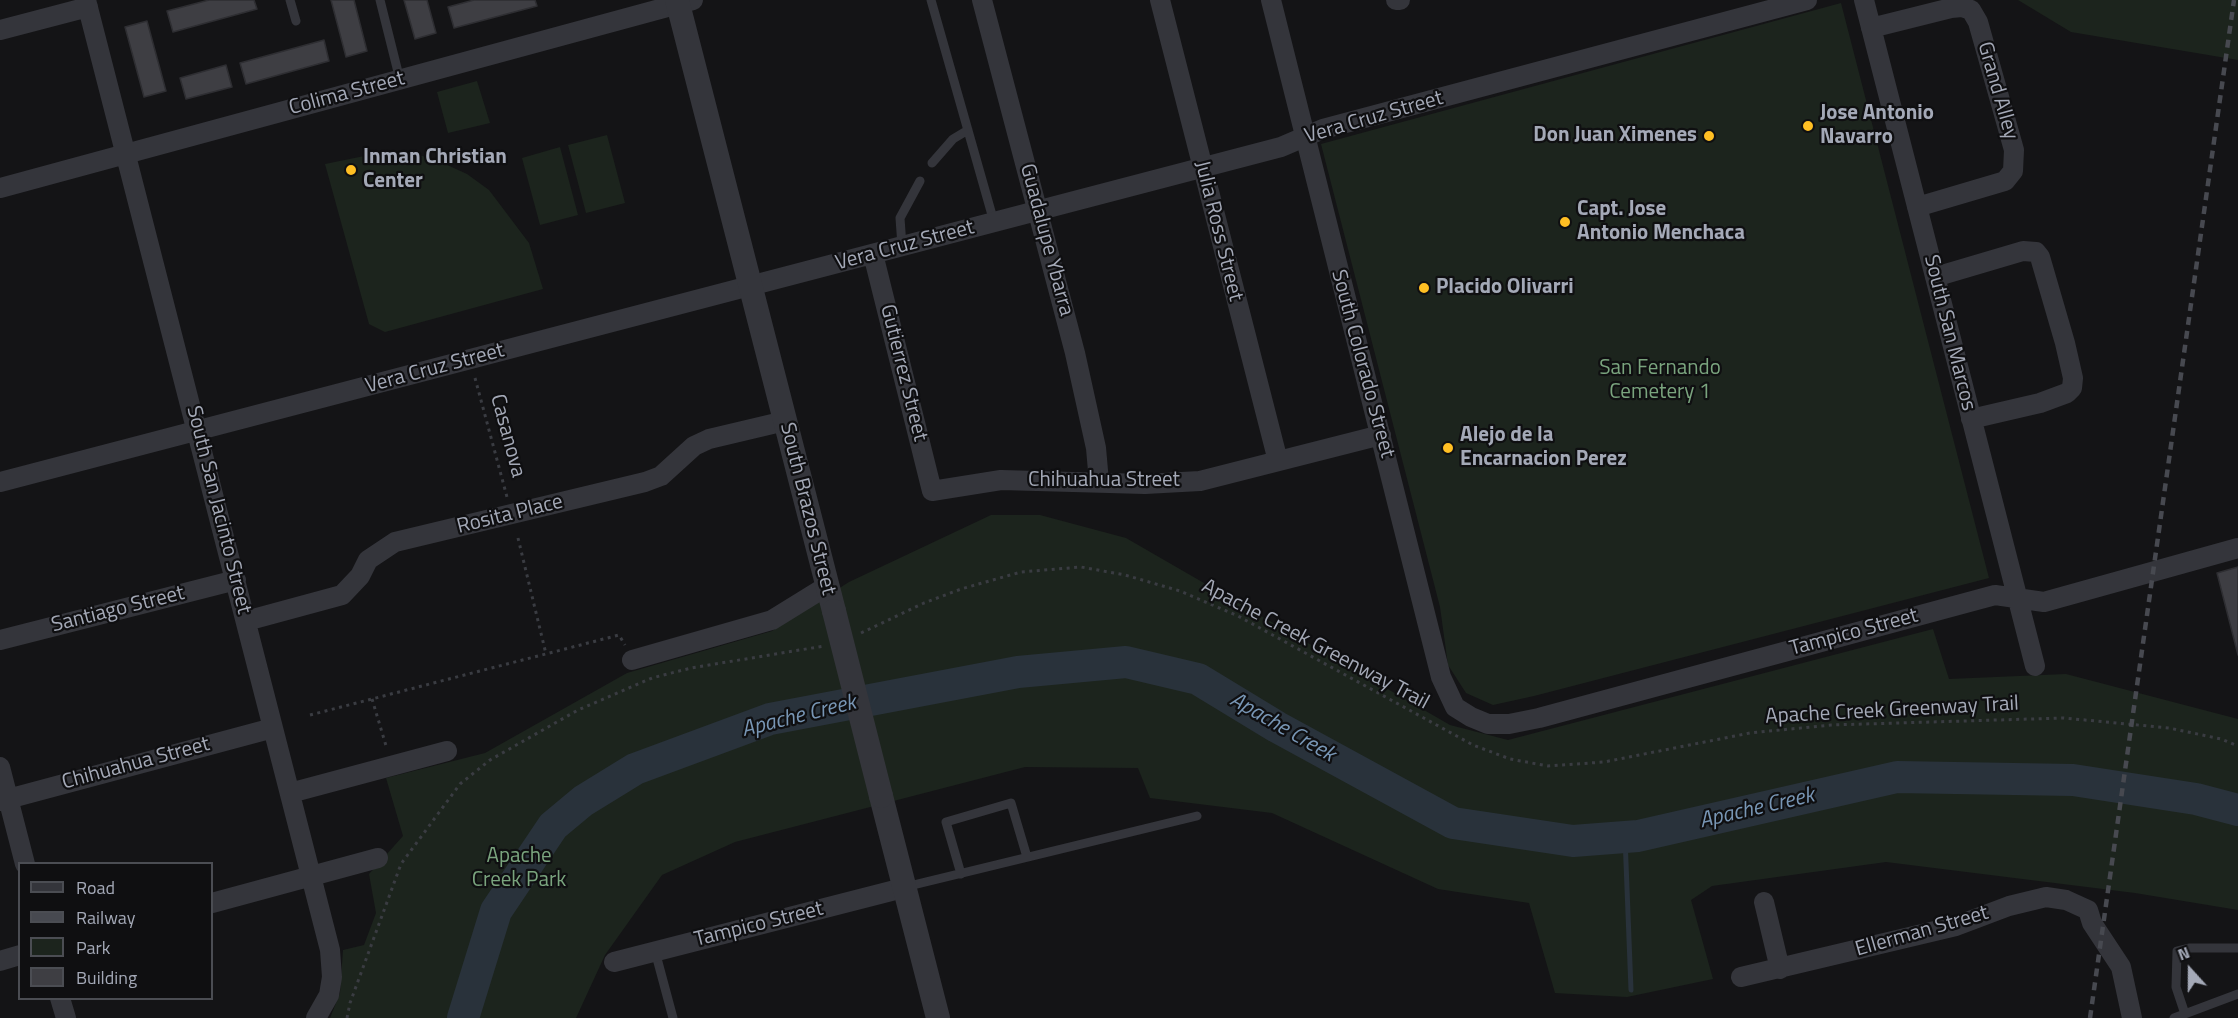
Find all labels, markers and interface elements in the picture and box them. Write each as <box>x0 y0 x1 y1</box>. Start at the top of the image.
street label: Grand Alley <box>1971 39 2023 143</box>
street label: Colima Street <box>286 66 408 122</box>
street label: Vera Cruz Street <box>1302 86 1446 150</box>
place label: Jose Antonio Navarro <box>1820 101 1934 151</box>
marker: Jose Antonio Navarro <box>1801 119 1815 133</box>
place label: Don Juan Ximenes <box>1533 123 1697 149</box>
marker: Don Juan Ximenes <box>1702 129 1716 143</box>
place label: Inman Christian Center <box>363 145 507 195</box>
street label: Julia Ross Street <box>1188 158 1248 304</box>
street label: Guadalupe Ybarra <box>1014 161 1078 319</box>
marker: Inman Christian Center <box>344 163 358 177</box>
place label: Capt. Jose Antonio Menchaca <box>1577 197 1745 247</box>
street label: Vera Cruz Street <box>833 215 977 277</box>
marker: Capt. Jose Antonio Menchaca <box>1558 215 1572 229</box>
street label: South San Marcos <box>1917 252 1981 414</box>
street label: South Colorado Street <box>1325 267 1399 461</box>
place label: Placido Olivarri <box>1436 275 1574 301</box>
marker: Placido Olivarri <box>1417 281 1431 295</box>
street label: Gutierrez Street <box>874 302 932 444</box>
street label: Vera Cruz Street <box>363 338 507 400</box>
park label: San Fernando Cemetery 1 <box>1599 356 1721 406</box>
street label: Casanova <box>484 392 530 480</box>
street label: South San Jacinto Street <box>180 403 256 617</box>
street label: South Brazos Street <box>773 420 841 598</box>
place label: Alejo de la Encarnacion Perez <box>1460 423 1627 473</box>
marker: Alejo de la Encarnacion Perez <box>1441 441 1455 455</box>
street label: Chihuahua Street <box>1028 468 1180 494</box>
street label: Rosita Place <box>454 490 566 540</box>
street label: Apache Creek Greenway Trail <box>1197 574 1433 716</box>
street label: Santiago Street <box>49 581 187 639</box>
street label: Tampico Street <box>1787 604 1921 662</box>
water label: Apache Creek <box>1225 687 1339 769</box>
water label: Apache Creek <box>739 690 859 744</box>
street label: Apache Creek Greenway Trail <box>1765 692 2019 730</box>
street label: Chihuahua Street <box>59 732 213 796</box>
water label: Apache Creek <box>1697 783 1817 835</box>
park label: Apache Creek Park <box>472 844 566 894</box>
legend <box>18 862 213 1000</box>
text: Road <box>76 874 115 901</box>
street label: Tampico Street <box>692 897 826 953</box>
street label: Ellerman Street <box>1853 901 1991 963</box>
text: Railway <box>76 904 135 931</box>
text: Park <box>76 934 110 961</box>
north arrow <box>2160 940 2220 1000</box>
text: N <box>2174 940 2193 966</box>
text: Building <box>76 964 137 991</box>

